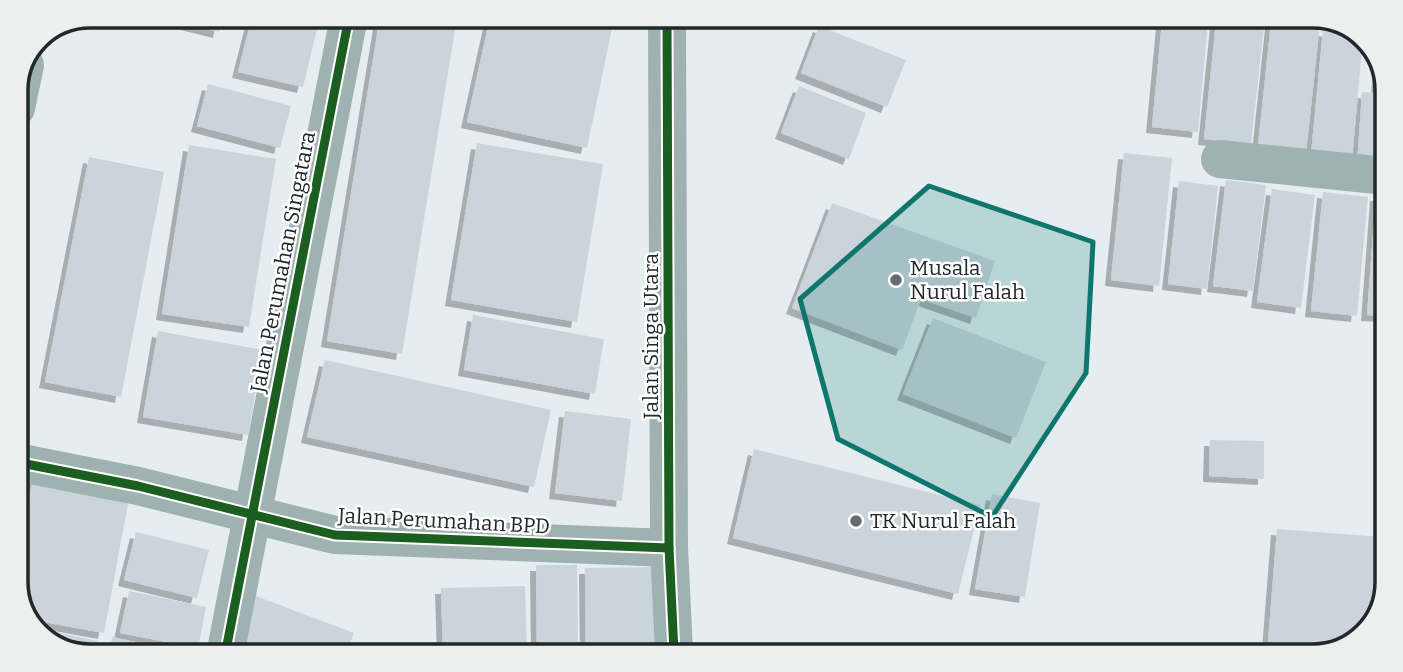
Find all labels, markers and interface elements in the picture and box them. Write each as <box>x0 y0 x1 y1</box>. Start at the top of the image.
street label: Jalan Perumahan Singatara <box>245 129 321 396</box>
street label: Jalan Singa Utara <box>638 253 664 420</box>
place label: Musala Nurul Falah <box>910 255 1025 305</box>
marker: Musala Nurul Falah <box>888 272 904 288</box>
street label: Jalan Perumahan BPD <box>336 502 551 540</box>
place label: TK Nurul Falah <box>870 508 1016 534</box>
marker: TK Nurul Falah <box>848 513 864 529</box>

